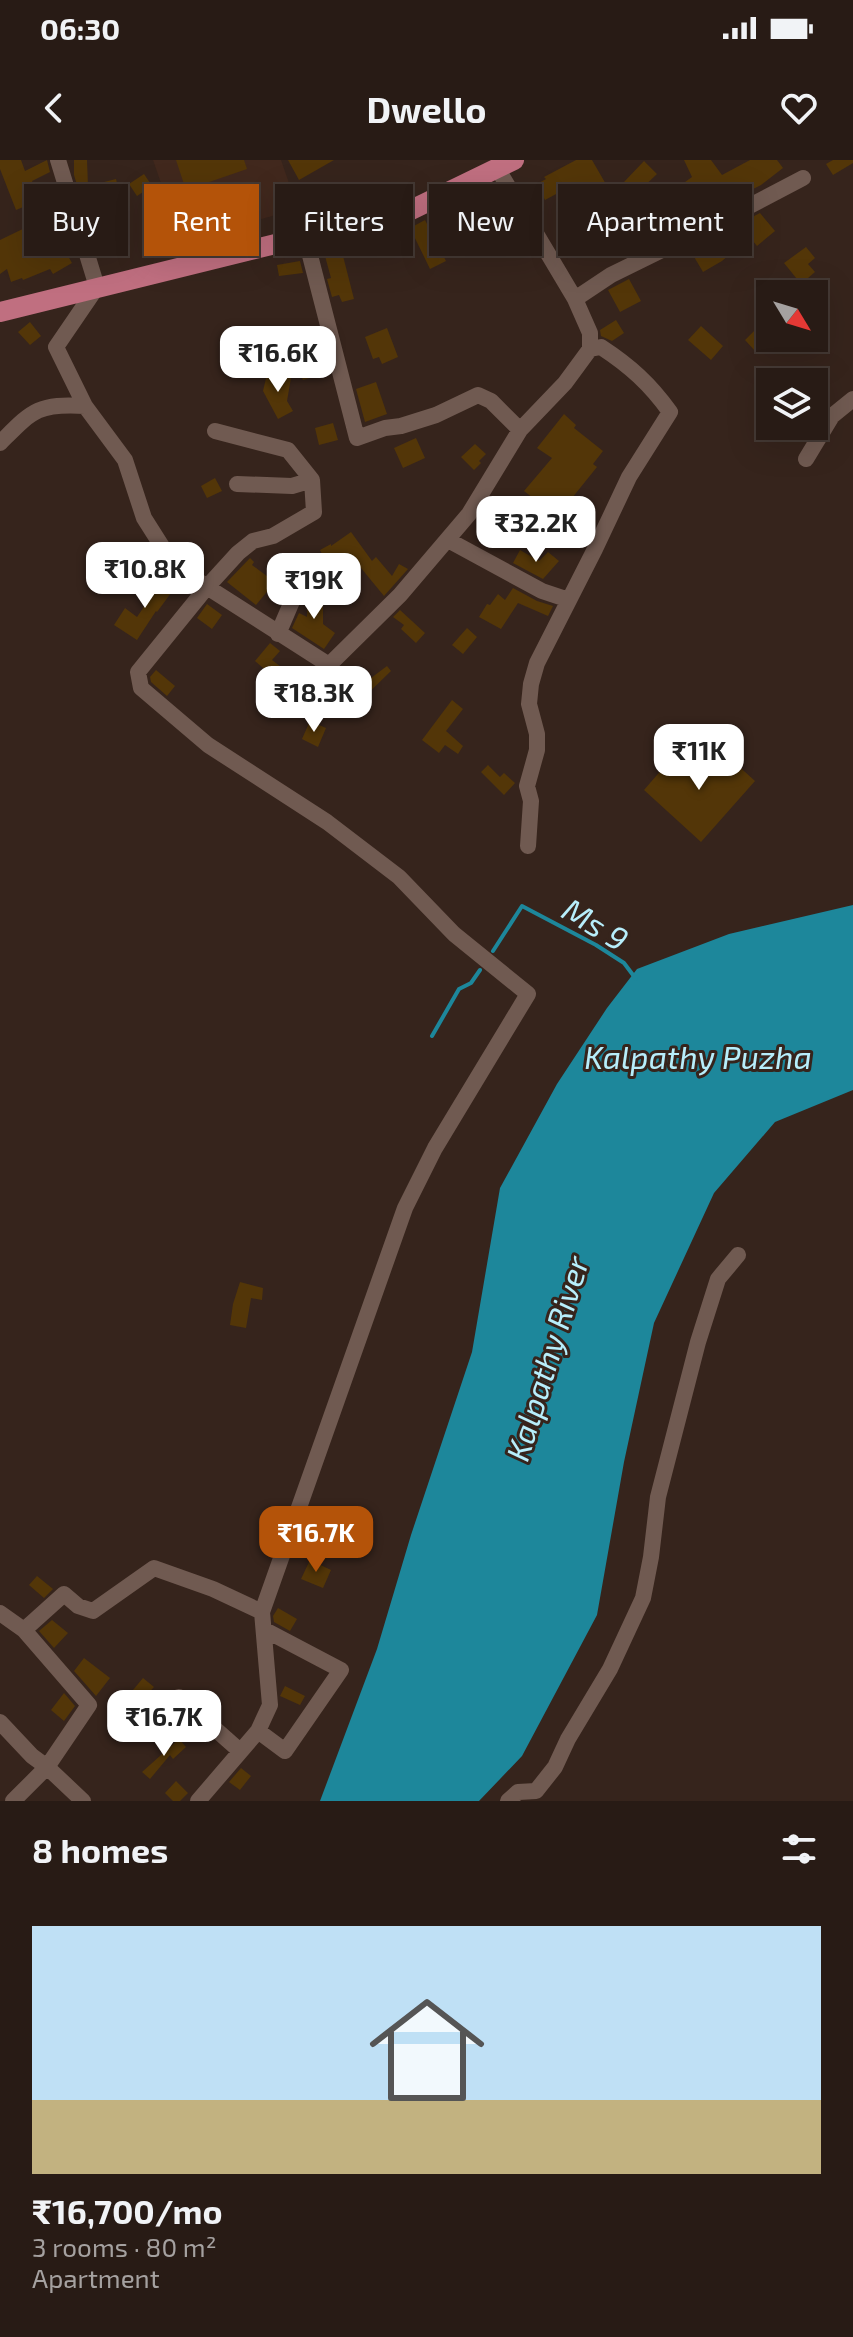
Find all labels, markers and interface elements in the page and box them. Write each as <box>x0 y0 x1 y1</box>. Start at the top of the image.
text: 06:30 <box>40 10 120 46</box>
icon: back <box>32 86 76 130</box>
icon: heart <box>777 86 821 130</box>
text: Dwello <box>366 87 487 130</box>
chip: Buy <box>24 184 128 256</box>
chip: Rent <box>144 184 259 256</box>
chip: Filters <box>275 184 413 256</box>
chip: New <box>429 184 542 256</box>
chip: Apartment <box>558 184 752 256</box>
north arrow <box>756 280 828 352</box>
map controls <box>756 280 828 440</box>
pin: ₹16.6K <box>213 326 343 394</box>
text: ₹16.6K <box>238 336 318 367</box>
button: layers <box>756 368 828 440</box>
pin: ₹32.2K <box>471 496 601 564</box>
text: ₹32.2K <box>494 506 578 537</box>
pin: ₹10.8K <box>80 542 210 610</box>
text: ₹10.8K <box>104 552 186 583</box>
pin: ₹19K <box>267 553 361 621</box>
text: ₹19K <box>285 563 343 594</box>
pin: ₹18.3K <box>249 666 379 734</box>
text: ₹18.3K <box>274 676 354 707</box>
pin: ₹11K <box>652 724 746 792</box>
text: ₹11K <box>672 734 726 765</box>
water label: Ms 9 <box>556 889 636 957</box>
water label: Kalpathy Puzha <box>584 1037 812 1076</box>
water label: Kalpathy River <box>497 1250 597 1465</box>
pin: ₹16.7K <box>251 1506 381 1574</box>
text: ₹16.7K <box>277 1516 355 1547</box>
pin: ₹16.7K <box>99 1690 229 1758</box>
text: ₹16.7K <box>125 1700 203 1731</box>
icon: filters <box>777 1827 821 1871</box>
text: 8 homes <box>32 1829 168 1870</box>
icon: home <box>355 1978 499 2122</box>
text: ₹16,700/mo <box>32 2190 223 2231</box>
text: 3 rooms · 80 m² <box>32 2231 216 2262</box>
text: Apartment <box>32 2262 160 2293</box>

